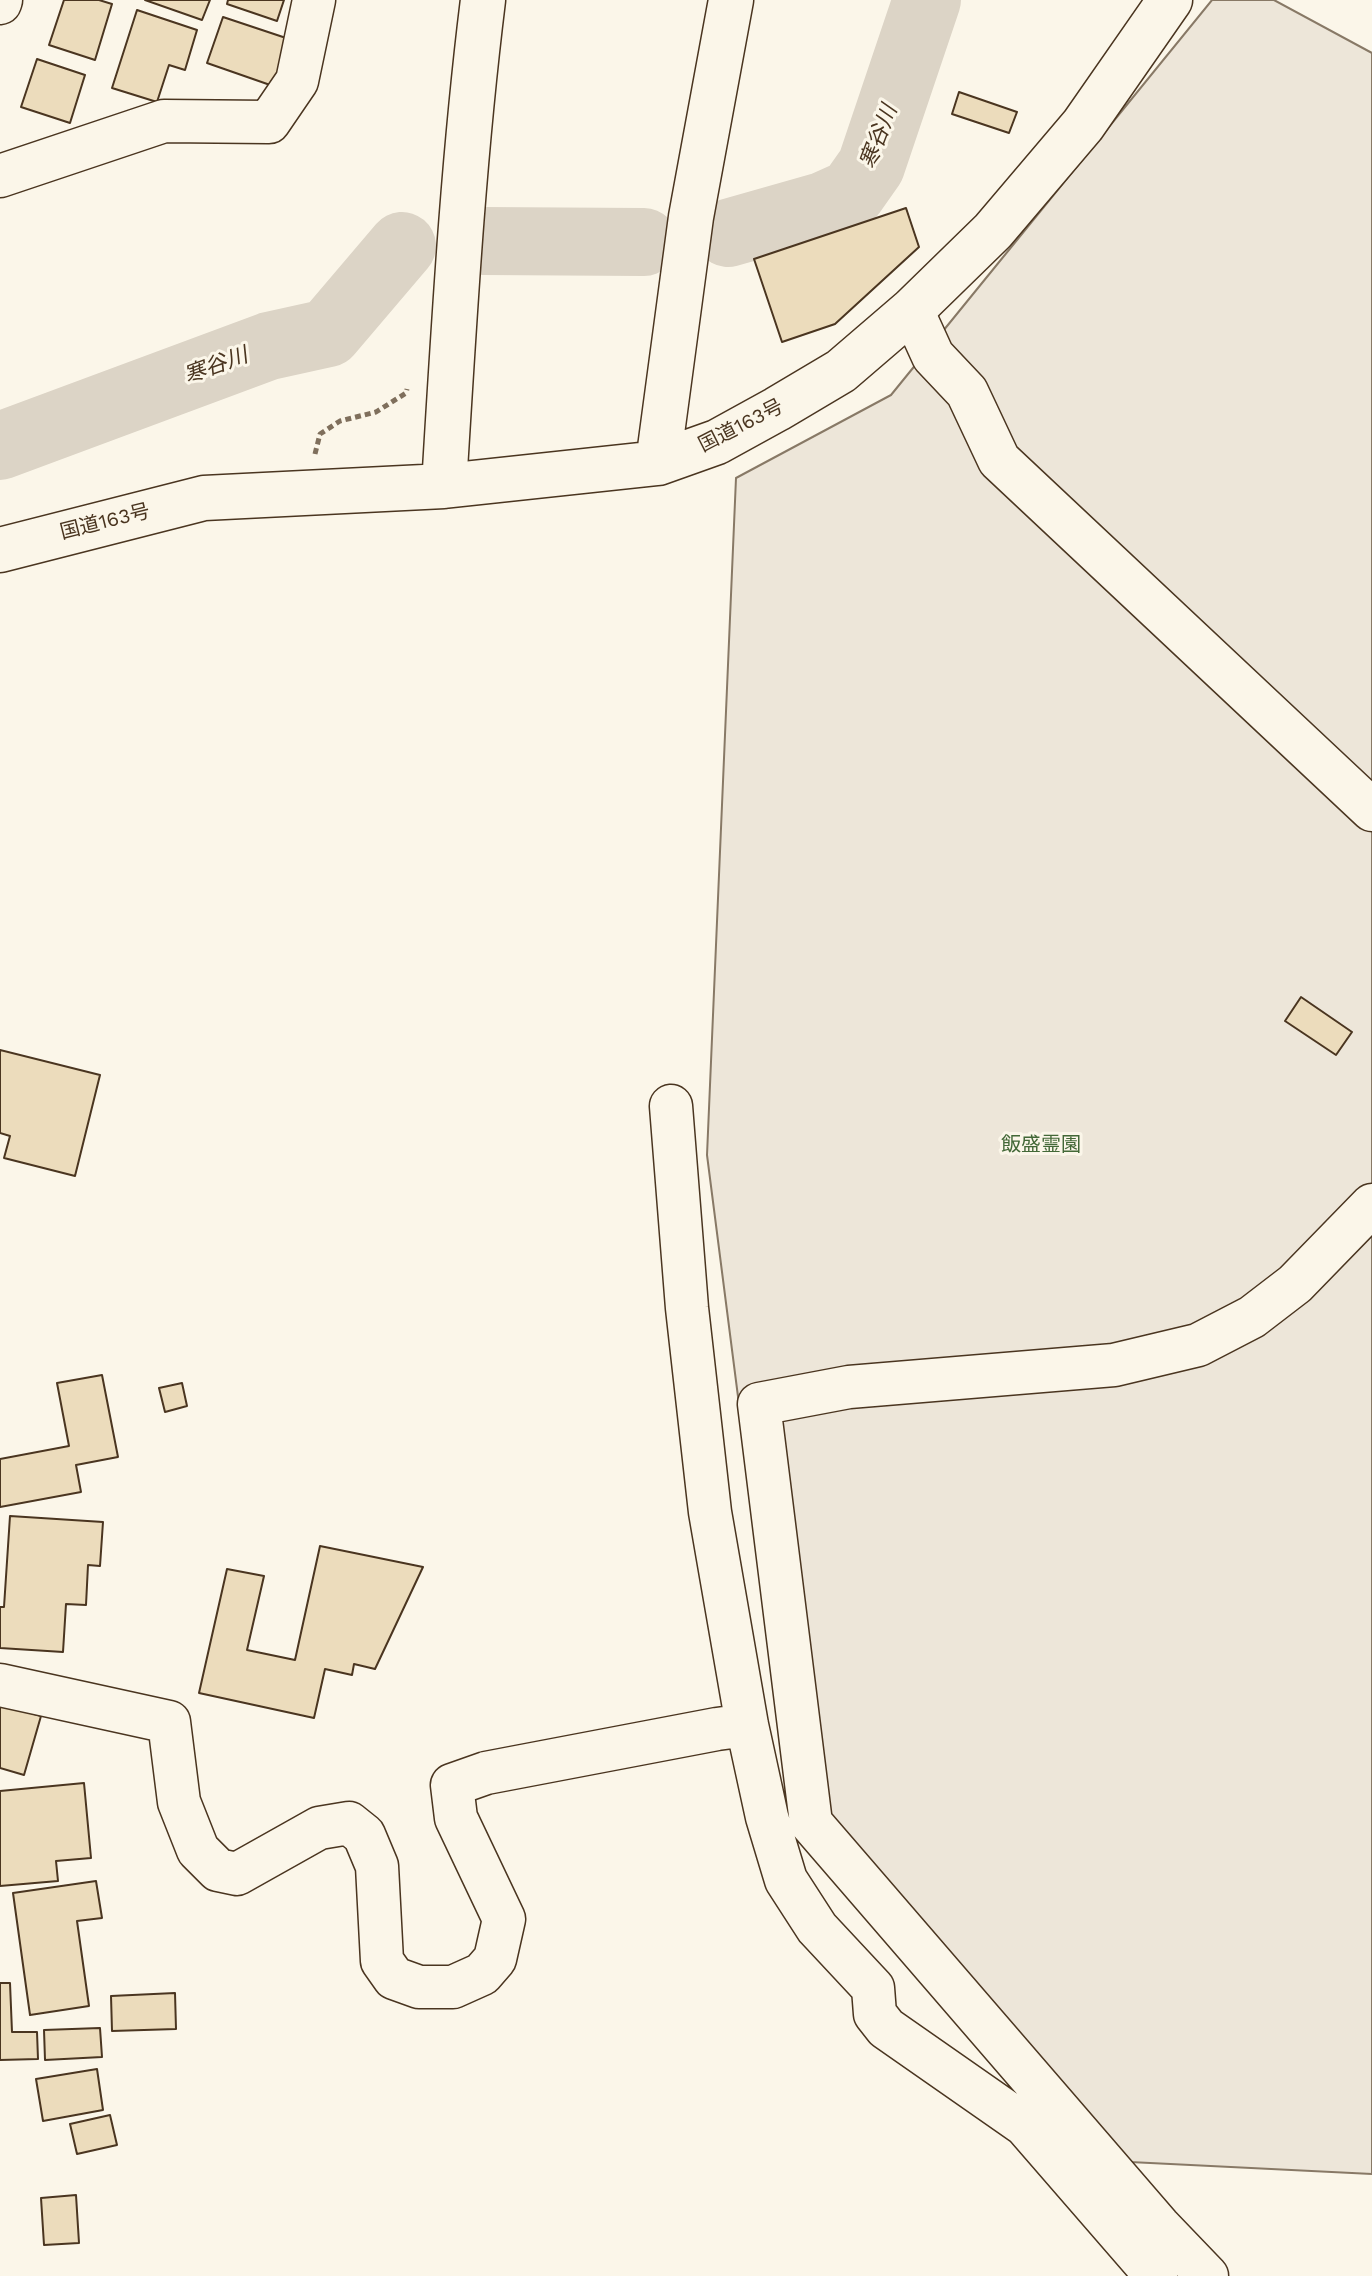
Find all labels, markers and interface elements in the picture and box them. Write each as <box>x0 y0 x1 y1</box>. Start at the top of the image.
water label: 寒谷川 <box>855 101 903 173</box>
water label: 寒谷川 <box>180 342 252 390</box>
street label: 国道163号 <box>695 395 787 457</box>
street label: 国道163号 <box>58 499 152 545</box>
park label: 飯盛霊園 <box>1001 1133 1081 1157</box>

